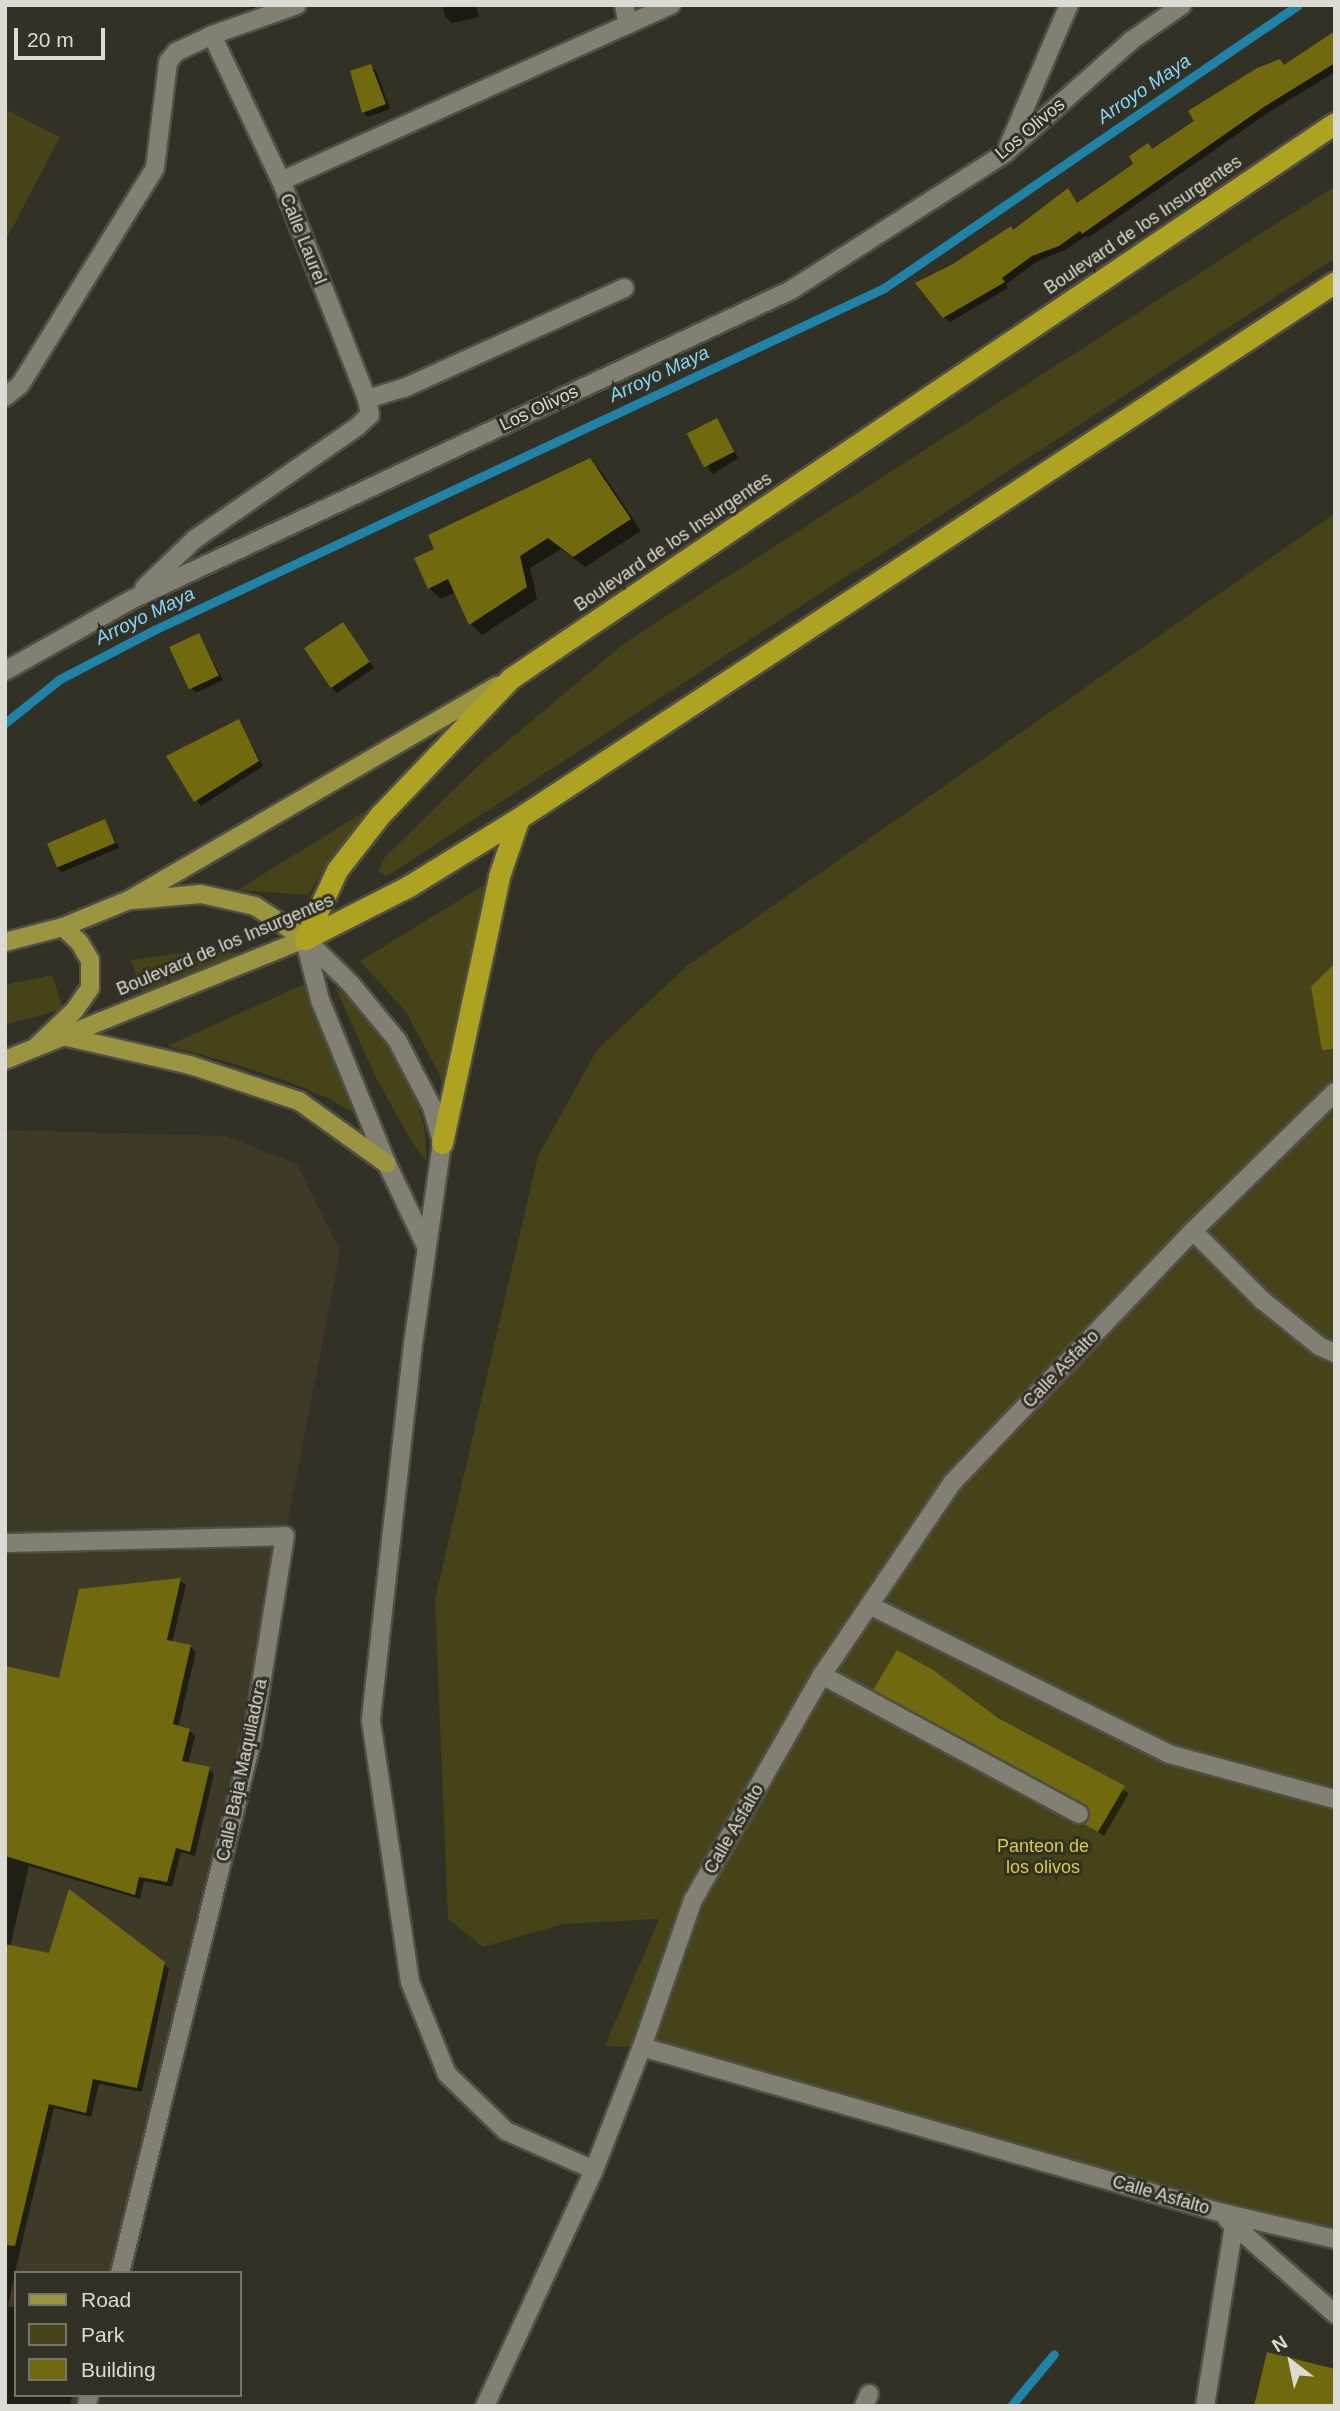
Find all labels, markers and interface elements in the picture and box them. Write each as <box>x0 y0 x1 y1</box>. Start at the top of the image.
scale bar <box>18 14 108 58</box>
text: 20 m <box>27 28 74 51</box>
water label: Arroyo Maya <box>1093 49 1195 129</box>
street label: Los Olivos <box>991 94 1069 164</box>
street label: Boulevard de los Insurgentes <box>1040 151 1246 299</box>
street label: Calle Laurel <box>275 190 331 288</box>
water label: Arroyo Maya <box>605 341 713 407</box>
street label: Los Olivos <box>496 380 582 436</box>
street label: Boulevard de los Insurgentes <box>570 468 776 616</box>
water label: Arroyo Maya <box>92 582 198 650</box>
street label: Boulevard de los Insurgentes <box>113 890 337 1000</box>
street label: Calle Asfalto <box>1018 1325 1104 1413</box>
street label: Calle Baja Maquiladora <box>212 1677 272 1863</box>
street label: Calle Asfalto <box>699 1780 769 1878</box>
park label: Panteon de los olivos <box>997 1836 1089 1878</box>
street label: Calle Asfalto <box>1109 2171 1213 2219</box>
legend <box>14 2271 242 2397</box>
text: Road <box>81 2288 131 2311</box>
text: Park <box>81 2323 124 2346</box>
north arrow <box>1256 2327 1326 2397</box>
text: N <box>1268 2331 1291 2356</box>
text: Building <box>81 2358 156 2381</box>

